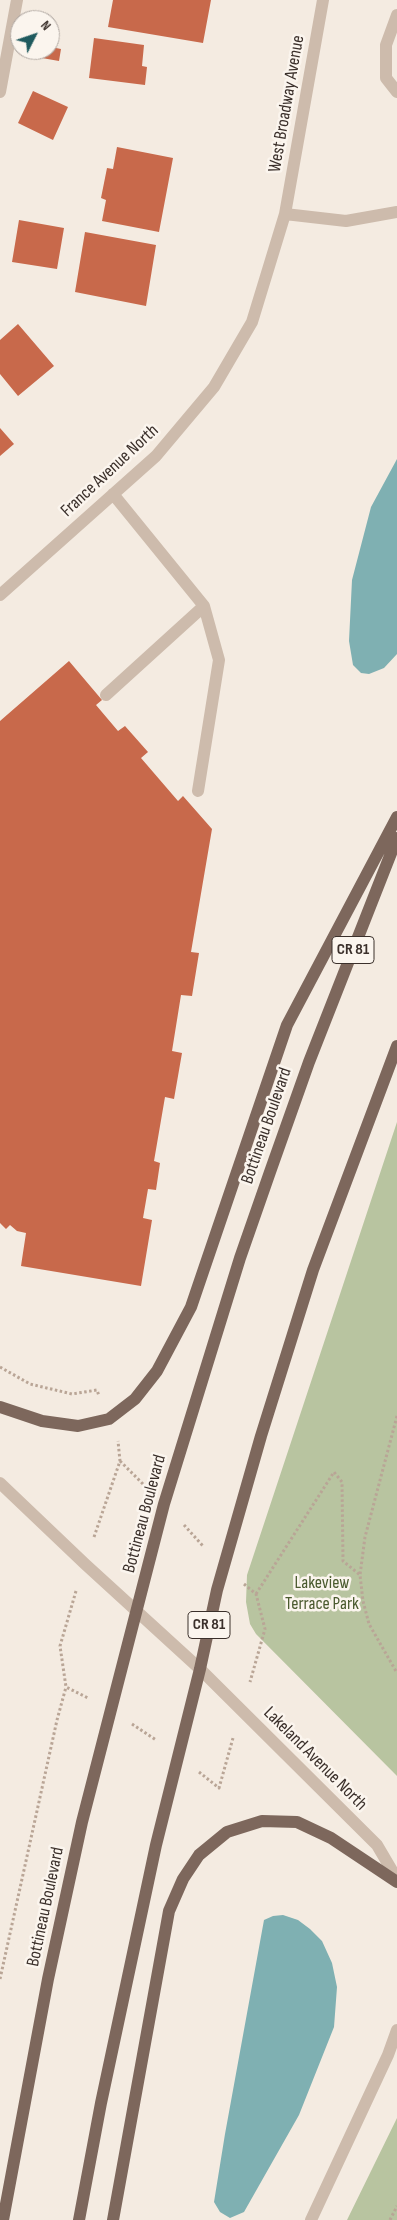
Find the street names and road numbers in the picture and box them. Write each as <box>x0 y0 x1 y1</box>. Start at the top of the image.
street label: West Broadway Avenue <box>264 34 310 174</box>
street label: France Avenue North <box>57 420 163 522</box>
road number: CR 81 <box>332 936 374 964</box>
street label: Bottineau Boulevard <box>237 1065 297 1187</box>
street label: Bottineau Boulevard <box>119 1453 171 1575</box>
road number: CR 81 <box>188 1612 230 1638</box>
street label: Lakeland Avenue North <box>259 1703 371 1815</box>
street label: Bottineau Boulevard <box>23 1845 69 1969</box>

